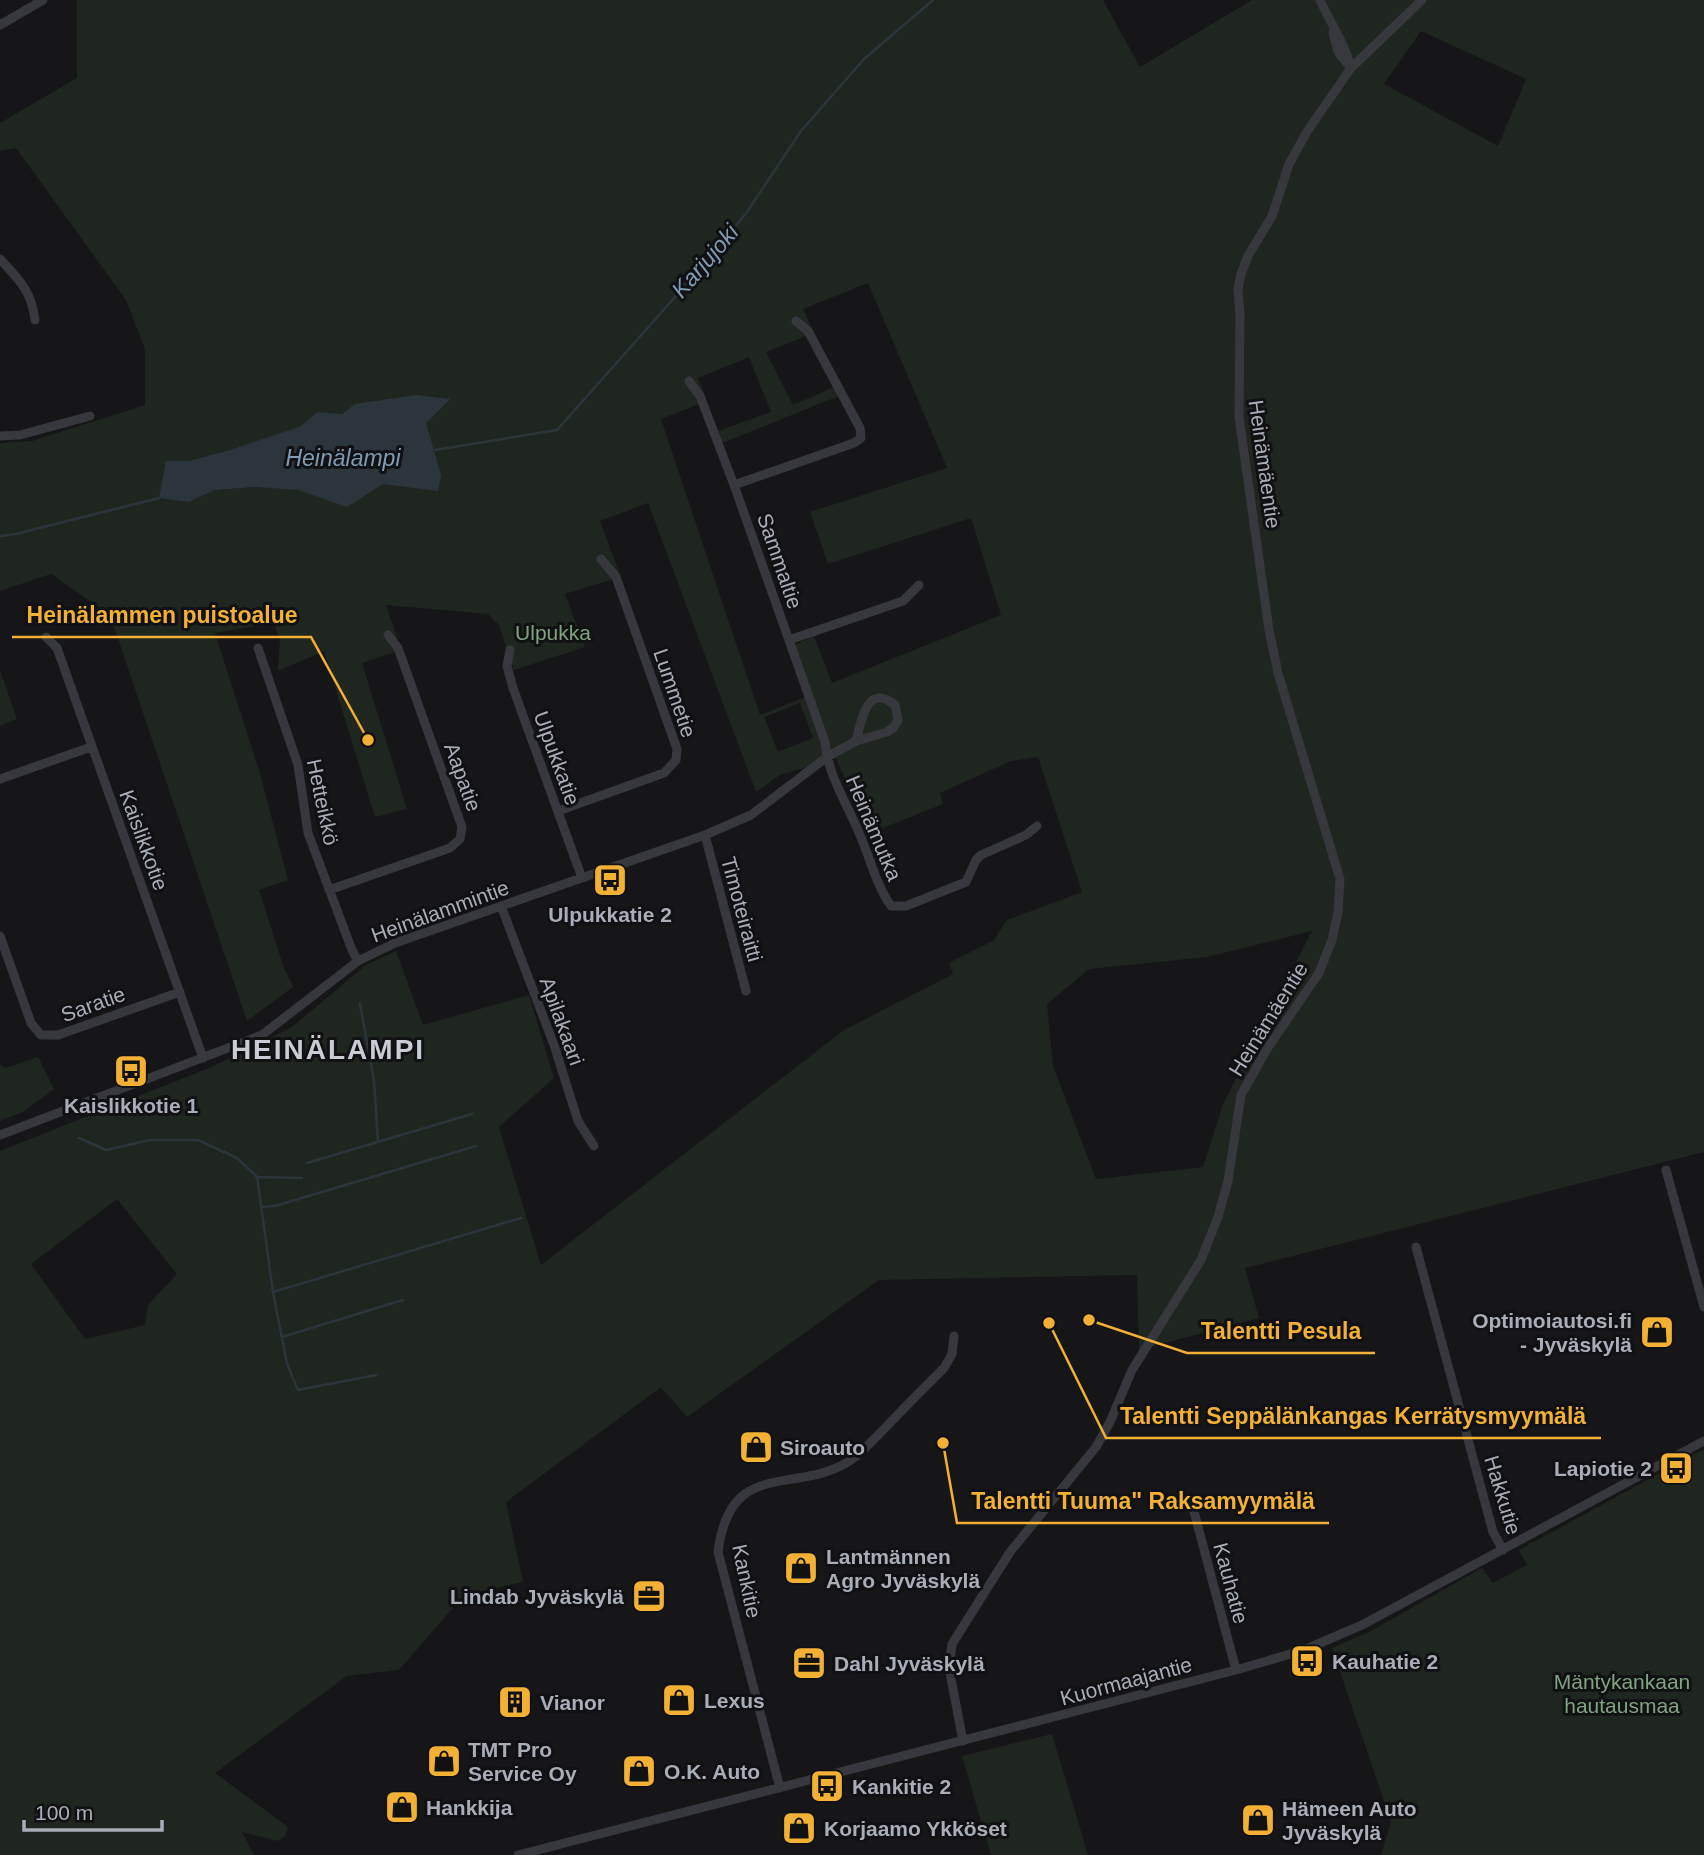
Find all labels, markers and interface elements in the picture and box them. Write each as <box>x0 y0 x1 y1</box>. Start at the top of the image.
water label: Karjujoki <box>666 219 744 303</box>
street label: Heinämäentie <box>1245 398 1285 530</box>
water label: Heinälampi <box>285 445 401 471</box>
street label: Sammaltie <box>753 510 807 612</box>
callout: Heinälammen puistoalue <box>12 593 311 637</box>
text: Heinälammen puistoalue <box>27 602 297 628</box>
park label: Ulpukka <box>515 621 591 644</box>
street label: Lummetie <box>649 646 701 740</box>
street label: Ulpukkatie <box>529 708 585 808</box>
street label: Aapatie <box>440 740 486 814</box>
street label: Hetteikkö <box>303 757 343 847</box>
street label: Heinämutka <box>842 772 907 884</box>
street label: Kaislikkotie <box>115 787 173 893</box>
street label: Timoteiraitti <box>717 854 767 964</box>
bus stop icon: Ulpukkatie 2 <box>591 861 629 899</box>
street label: Heinälammintie <box>368 875 512 947</box>
place label: Ulpukkatie 2 <box>548 903 672 926</box>
street label: Heinämäentie <box>1224 958 1312 1080</box>
street label: Apilakaari <box>535 974 589 1068</box>
street label: Saratie <box>58 982 128 1026</box>
district label: HEINÄLAMPI <box>231 1034 425 1065</box>
bus stop icon: Kaislikkotie 1 <box>112 1052 150 1090</box>
place label: Kaislikkotie 1 <box>64 1094 198 1117</box>
callout: Talentti Pesula <box>1187 1309 1375 1353</box>
place label: Optimoiautosi.fi - Jyväskylä <box>1472 1309 1632 1356</box>
shop icon: Optimoiautosi.fi - Jyväskylä <box>1638 1313 1676 1351</box>
text: Talentti Pesula <box>1201 1318 1362 1344</box>
callout: Talentti Seppälänkangas Kerrätysmyymälä <box>1106 1394 1601 1438</box>
text: Talentti Seppälänkangas Kerrätysmyymälä <box>1120 1403 1586 1429</box>
shop icon: Siroauto <box>737 1428 775 1466</box>
place label: Siroauto <box>780 1436 865 1459</box>
bus stop icon: Lapiotie 2 <box>1657 1449 1695 1487</box>
street label: Hakkutie <box>1480 1453 1526 1537</box>
place label: Lapiotie 2 <box>1554 1457 1652 1480</box>
callout: Talentti Tuuma" Raksamyymälä <box>957 1479 1329 1523</box>
text: Talentti Tuuma" Raksamyymälä <box>971 1488 1315 1514</box>
street label: Kauhatie <box>1209 1540 1253 1626</box>
street label: Kankitie <box>728 1542 766 1620</box>
place label: Lantmännen Agro Jyväskylä <box>826 1545 980 1592</box>
shop icon: Lantmännen Agro Jyväskylä <box>782 1549 820 1587</box>
office icon: Lindab Jyväskylä <box>630 1577 668 1615</box>
place label: Lindab Jyväskylä <box>450 1585 624 1608</box>
bus stop icon: Kauhatie 2 <box>1288 1642 1326 1680</box>
office icon: Dahl Jyväskylä <box>790 1644 828 1682</box>
place label: Kauhatie 2 <box>1332 1650 1438 1673</box>
place label: Dahl Jyväskylä <box>834 1652 985 1675</box>
street label: Kuormaajantie <box>1058 1652 1194 1710</box>
park label: Mäntykankaan hautausmaa <box>1554 1670 1690 1717</box>
shop icon: Lexus <box>660 1681 698 1719</box>
building icon: Vianor <box>496 1683 534 1721</box>
place label: Lexus <box>704 1689 765 1712</box>
place label: Vianor <box>540 1691 605 1714</box>
place label: TMT Pro Service Oy <box>468 1738 577 1785</box>
shop icon: TMT Pro Service Oy <box>425 1742 463 1780</box>
shop icon: O.K. Auto <box>620 1752 658 1790</box>
place label: O.K. Auto <box>664 1760 760 1783</box>
bus stop icon: Kankitie 2 <box>808 1767 846 1805</box>
place label: Kankitie 2 <box>852 1775 951 1798</box>
scale bar <box>24 1788 163 1832</box>
shop icon: Hankkija <box>383 1788 421 1826</box>
place label: Hankkija <box>426 1796 513 1819</box>
place label: Hämeen Auto Jyväskylä <box>1282 1797 1417 1844</box>
text: 100 m <box>35 1801 93 1824</box>
shop icon: Hämeen Auto Jyväskylä <box>1239 1801 1277 1839</box>
shop icon: Korjaamo Ykköset <box>780 1809 818 1847</box>
place label: Korjaamo Ykköset <box>824 1817 1007 1840</box>

